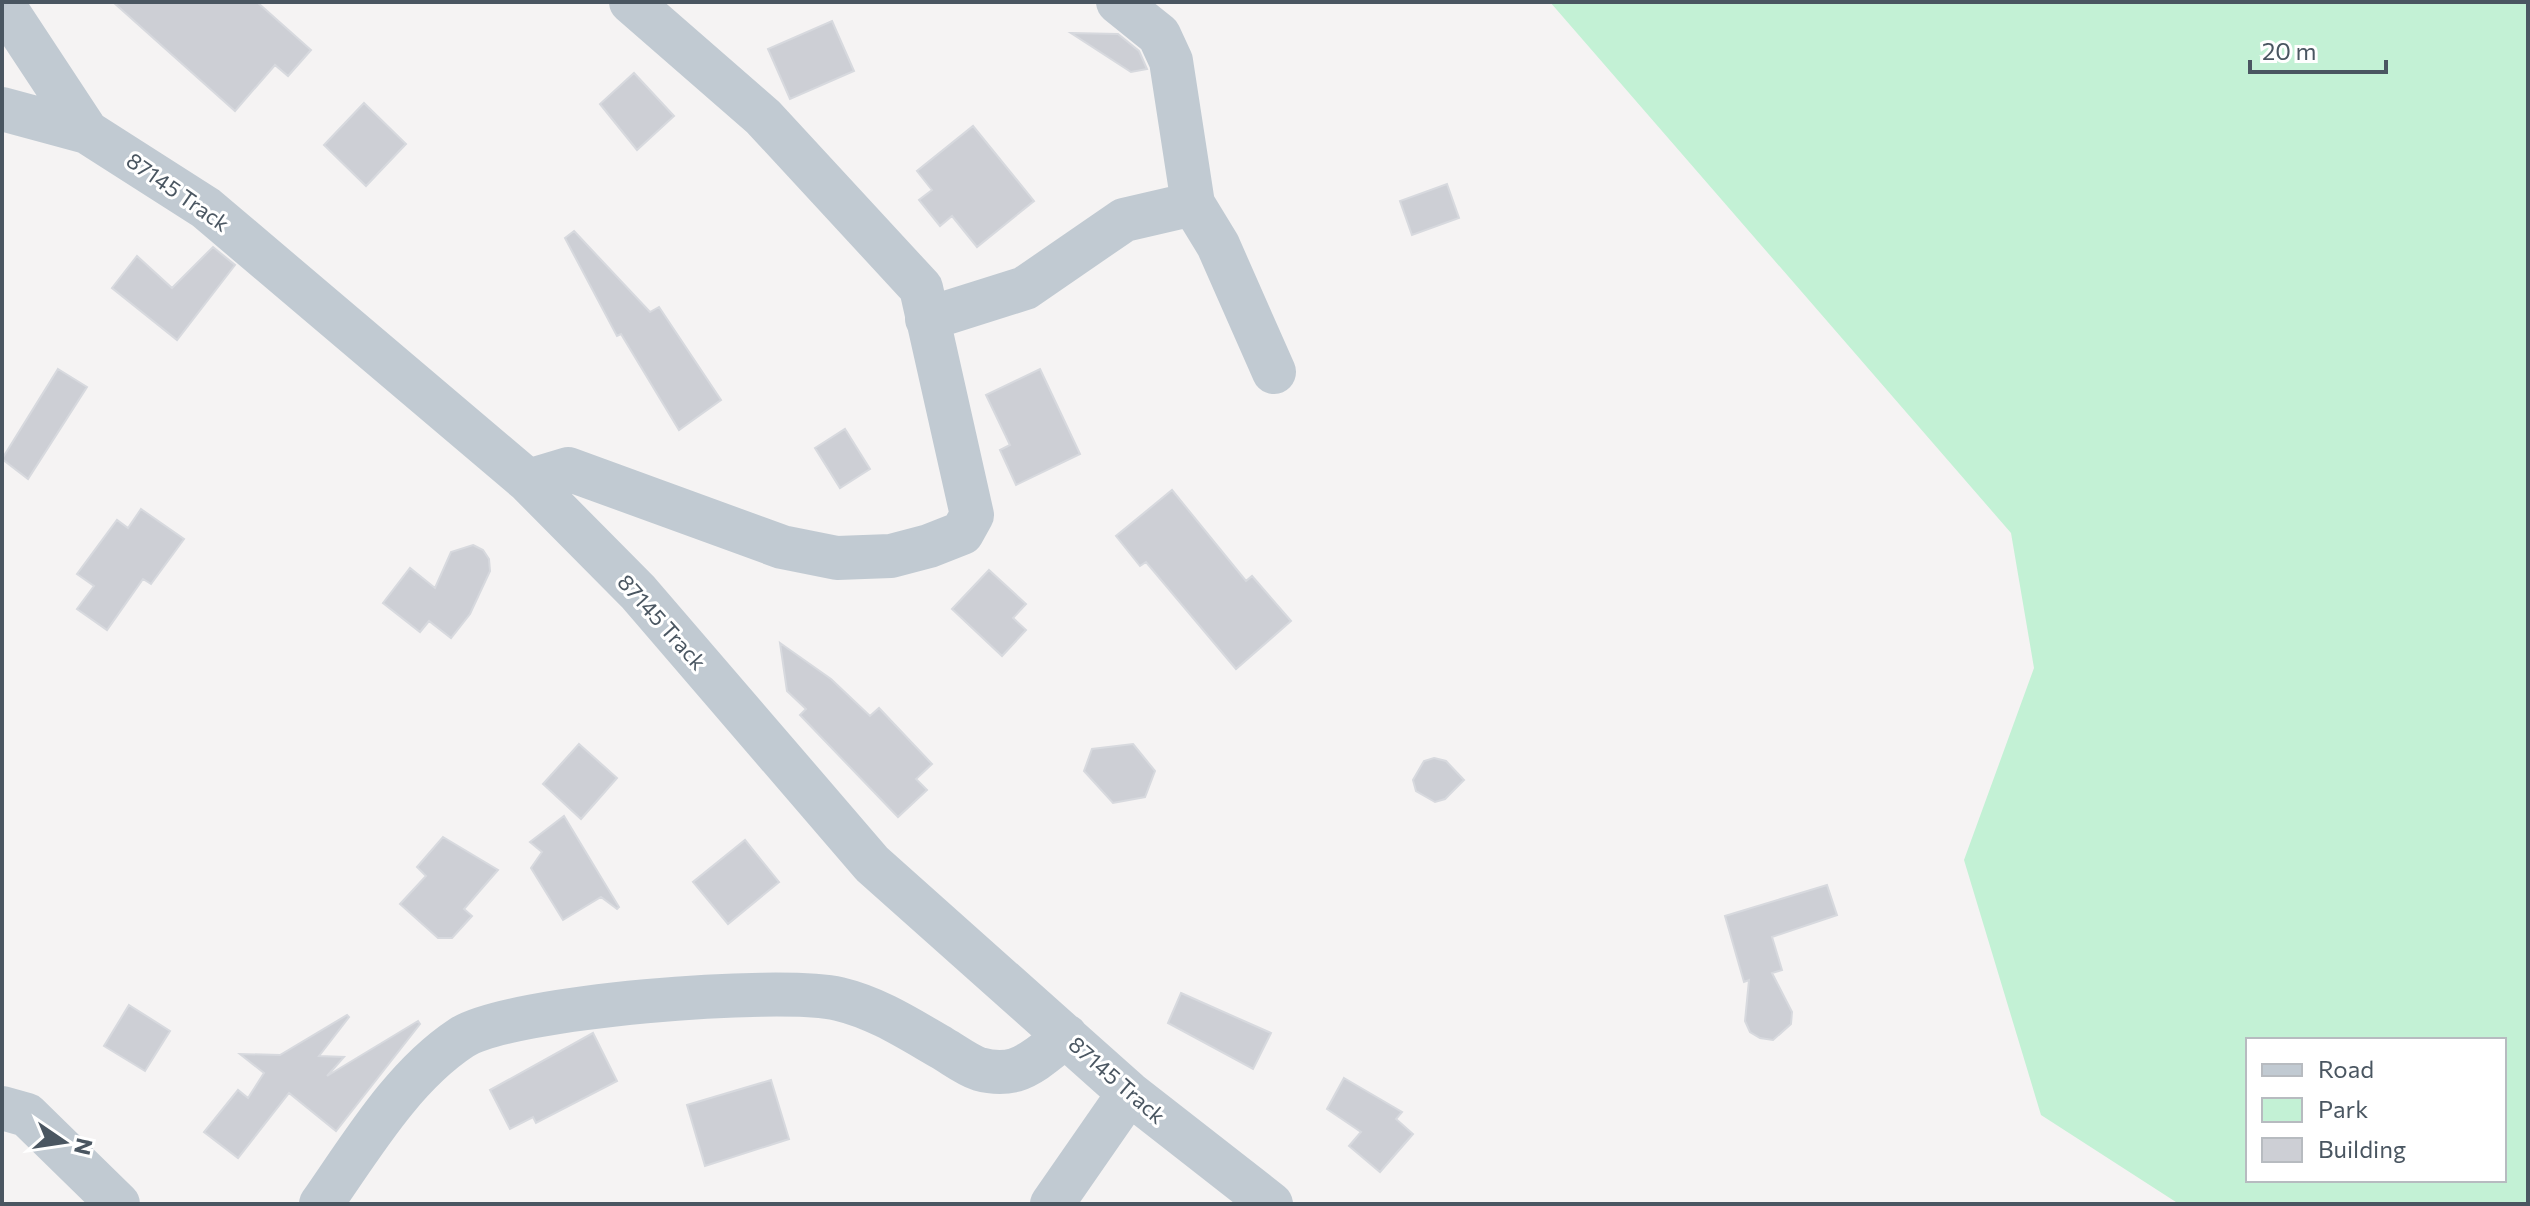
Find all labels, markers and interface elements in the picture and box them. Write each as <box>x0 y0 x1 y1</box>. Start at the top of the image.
scale bar <box>2250 24 2386 74</box>
text: 20 m <box>2262 36 2316 65</box>
street label: 87145 Track <box>122 146 235 237</box>
street label: 87145 Track <box>612 568 712 675</box>
street label: 87145 Track <box>1063 1030 1171 1129</box>
legend <box>2246 1038 2506 1182</box>
text: Road <box>2318 1054 2374 1083</box>
text: Park <box>2318 1094 2368 1123</box>
north arrow <box>24 1102 104 1182</box>
text: Building <box>2318 1134 2406 1163</box>
text: N <box>69 1136 99 1158</box>

